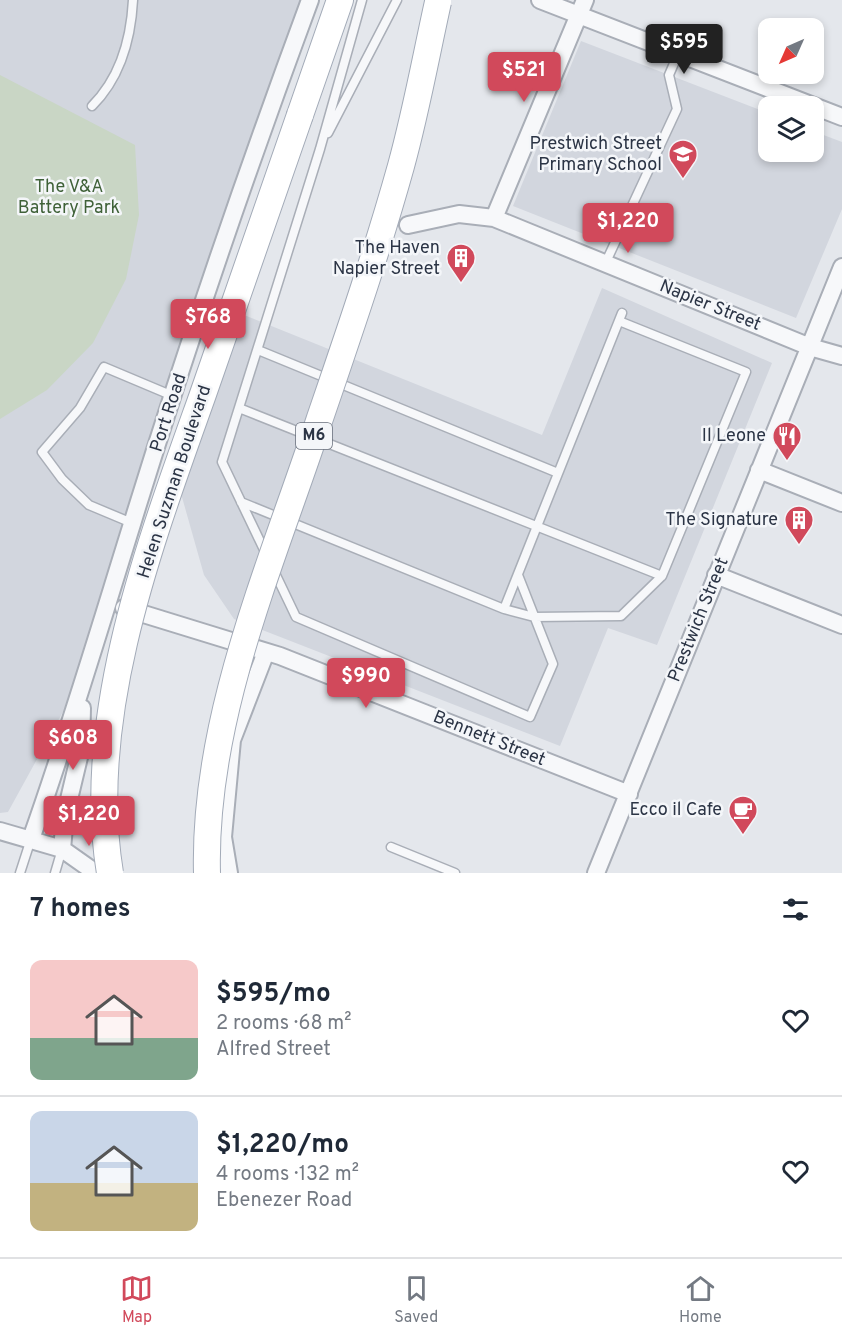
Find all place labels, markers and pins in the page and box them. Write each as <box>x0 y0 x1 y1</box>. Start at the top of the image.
pin: $595 <box>648 24 720 75</box>
pin: $521 <box>488 52 560 103</box>
place label: Prestwich Street Primary School <box>530 133 662 177</box>
school or university icon: Prestwich Street Primary School <box>667 138 699 180</box>
pin: $1,220 <box>579 203 677 254</box>
place label: The Haven Napier Street <box>333 237 440 281</box>
building icon: The Haven Napier Street <box>445 242 477 284</box>
pin: $768 <box>172 299 244 350</box>
restaurant icon: Il Leone <box>771 420 803 462</box>
place label: Il Leone <box>702 425 766 448</box>
building icon: The Signature <box>783 504 815 546</box>
place label: The Signature <box>665 509 778 532</box>
pin: $990 <box>330 658 402 709</box>
pin: $608 <box>37 720 109 771</box>
cafe icon: Ecco il Cafe <box>727 794 759 836</box>
pin: $1,220 <box>40 796 138 847</box>
place label: Ecco il Cafe <box>629 799 722 822</box>

